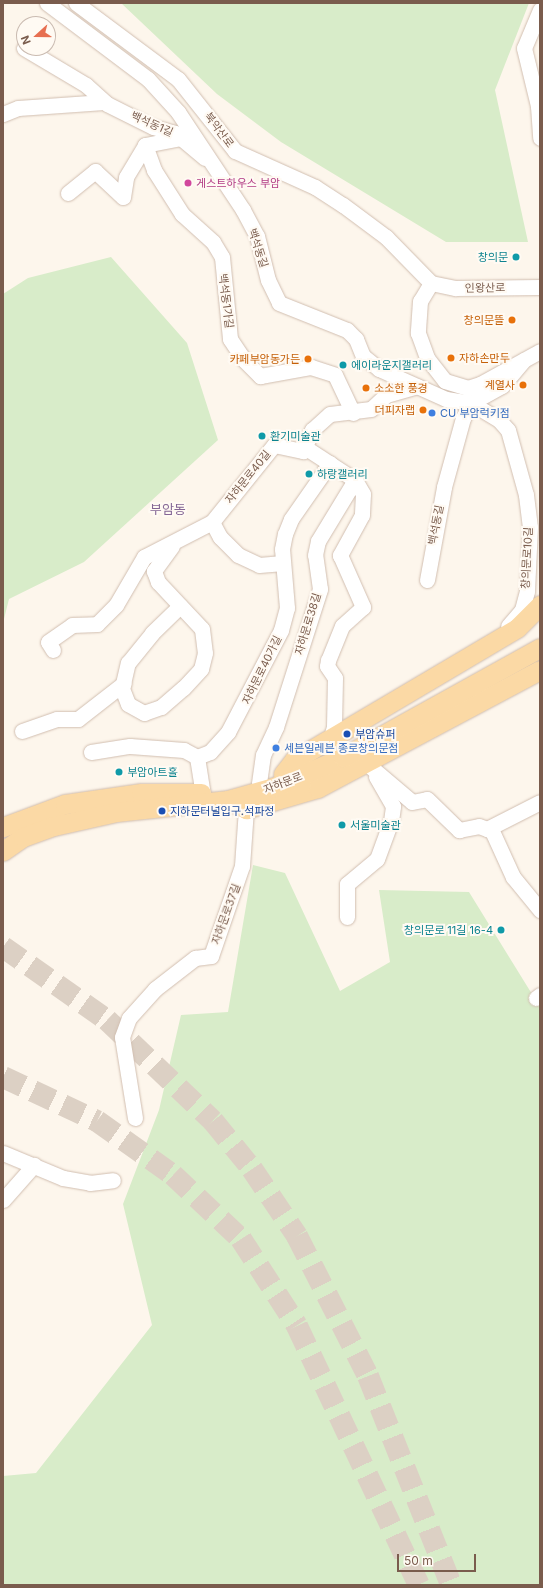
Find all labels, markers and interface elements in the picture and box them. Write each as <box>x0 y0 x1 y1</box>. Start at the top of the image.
north arrow <box>16 16 56 56</box>
text: N <box>18 34 34 46</box>
street label: 백석동1길 <box>129 109 175 139</box>
street label: 북악산로 <box>202 110 236 150</box>
place label: 게스트하우스 부암 <box>196 176 280 190</box>
marker: 게스트하우스 부암 <box>183 178 193 188</box>
street label: 백석동길 <box>245 227 271 269</box>
place label: 창의문 <box>478 250 508 264</box>
marker: 창의문 <box>511 252 521 262</box>
street label: 백석동1가길 <box>216 273 236 329</box>
street label: 인왕산로 <box>465 281 505 295</box>
place label: 창의문뜰 <box>464 313 504 327</box>
marker: 창의문뜰 <box>507 315 517 325</box>
place label: 자하손만두 <box>459 351 510 365</box>
place label: 카페부암동가든 <box>229 352 300 366</box>
marker: 자하손만두 <box>446 353 456 363</box>
marker: 카페부암동가든 <box>303 354 313 364</box>
place label: 에이라운지갤러리 <box>351 358 432 372</box>
marker: 에이라운지갤러리 <box>338 360 348 370</box>
place label: 계열사 <box>485 378 515 392</box>
marker: 계열사 <box>518 380 528 390</box>
place label: 소소한 풍경 <box>374 381 428 395</box>
marker: 소소한 풍경 <box>361 383 371 393</box>
place label: 더피자랩 <box>375 403 415 417</box>
marker: 더피자랩 <box>418 405 428 415</box>
place label: CU 부암럭키점 <box>440 406 510 420</box>
marker: CU 부암럭키점 <box>427 408 437 418</box>
place label: 환기미술관 <box>270 429 321 443</box>
marker: 환기미술관 <box>257 431 267 441</box>
street label: 자하문로40길 <box>223 448 273 506</box>
place label: 하랑갤러리 <box>317 467 368 481</box>
marker: 하랑갤러리 <box>304 469 314 479</box>
district label: 부암동 <box>150 501 186 517</box>
street label: 백석동길 <box>426 504 446 546</box>
street label: 창의문로10길 <box>519 527 535 589</box>
street label: 자하문로38길 <box>292 591 324 657</box>
street label: 자하문로40가길 <box>240 634 284 706</box>
place label: 부암슈퍼 <box>355 727 395 741</box>
marker: 부암슈퍼 <box>342 729 352 739</box>
place label: 세븐일레븐 종로창의문점 <box>284 741 398 755</box>
marker: 세븐일레븐 종로창의문점 <box>271 743 281 753</box>
place label: 부암아트홀 <box>127 765 178 779</box>
marker: 부암아트홀 <box>114 767 124 777</box>
street label: 자하문로 <box>262 770 304 796</box>
place label: 지하문터널입구.석파정 <box>170 804 274 818</box>
marker: 지하문터널입구.석파정 <box>157 806 167 816</box>
place label: 서울미술관 <box>350 818 401 832</box>
marker: 서울미술관 <box>337 820 347 830</box>
street label: 자하문로37길 <box>209 882 243 946</box>
place label: 창의문로 11길 16-4 <box>404 923 493 937</box>
marker: 창의문로 11길 16-4 <box>496 925 506 935</box>
scale bar <box>399 1546 478 1572</box>
text: 50 m <box>404 1553 433 1568</box>

